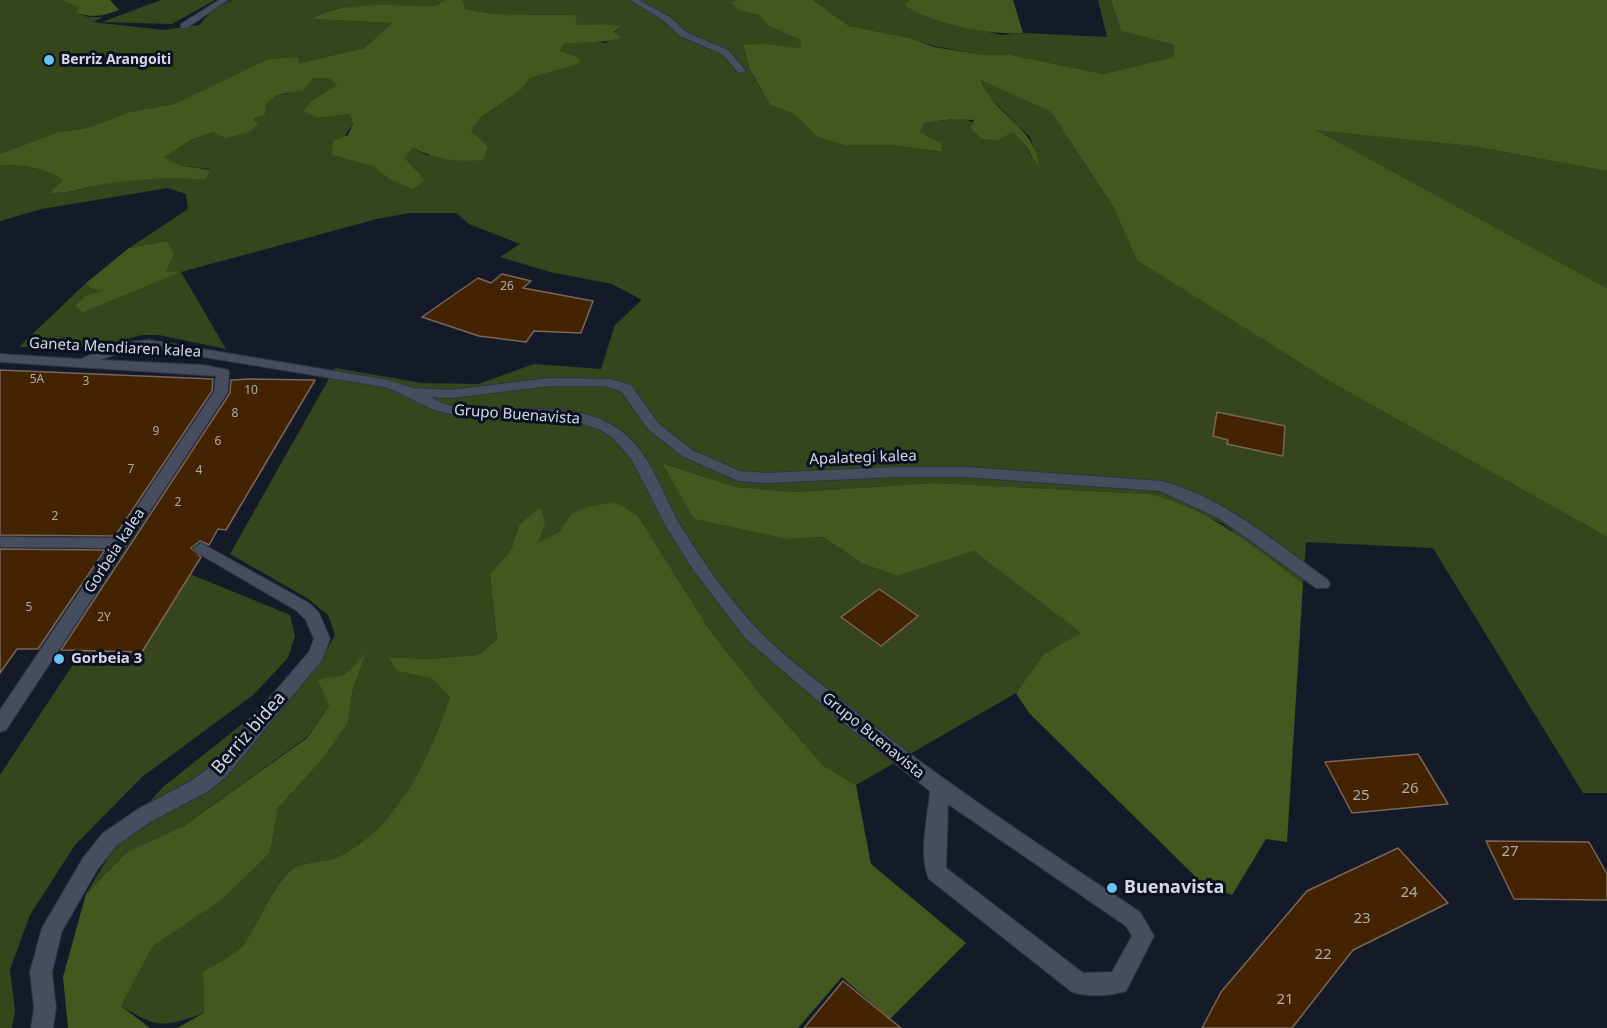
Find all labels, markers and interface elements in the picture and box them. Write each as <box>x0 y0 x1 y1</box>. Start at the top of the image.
place label: Berriz Arangoiti <box>61 52 171 68</box>
marker: Berriz Arangoiti <box>42 53 56 67</box>
house number: 26 <box>500 280 514 294</box>
street label: Ganeta Mendiaren kalea <box>28 335 202 361</box>
house number: 5A <box>30 373 44 387</box>
house number: 3 <box>83 375 89 389</box>
house number: 10 <box>244 384 258 398</box>
street label: Grupo Buenavista <box>453 402 581 428</box>
house number: 8 <box>232 407 238 421</box>
house number: 9 <box>153 425 159 439</box>
house number: 6 <box>215 435 221 449</box>
street label: Apalategi kalea <box>809 447 917 469</box>
house number: 7 <box>128 463 134 477</box>
house number: 4 <box>196 464 202 478</box>
house number: 2 <box>175 496 181 510</box>
street label: Gorbeia kalea <box>81 505 149 597</box>
house number: 2 <box>52 510 58 524</box>
house number: 5 <box>26 601 32 615</box>
house number: 2Y <box>97 611 111 625</box>
place label: Gorbeia 3 <box>71 650 142 668</box>
marker: Gorbeia 3 <box>52 652 66 666</box>
street label: Berriz bidea <box>208 688 290 778</box>
street label: Grupo Buenavista <box>818 689 928 783</box>
house number: 26 <box>1401 780 1419 798</box>
house number: 25 <box>1352 787 1370 805</box>
house number: 27 <box>1501 843 1519 861</box>
place label: Buenavista <box>1124 877 1224 899</box>
marker: Buenavista <box>1105 881 1119 895</box>
house number: 24 <box>1400 884 1418 902</box>
house number: 23 <box>1353 910 1371 928</box>
house number: 22 <box>1314 946 1332 964</box>
house number: 21 <box>1276 991 1294 1009</box>

